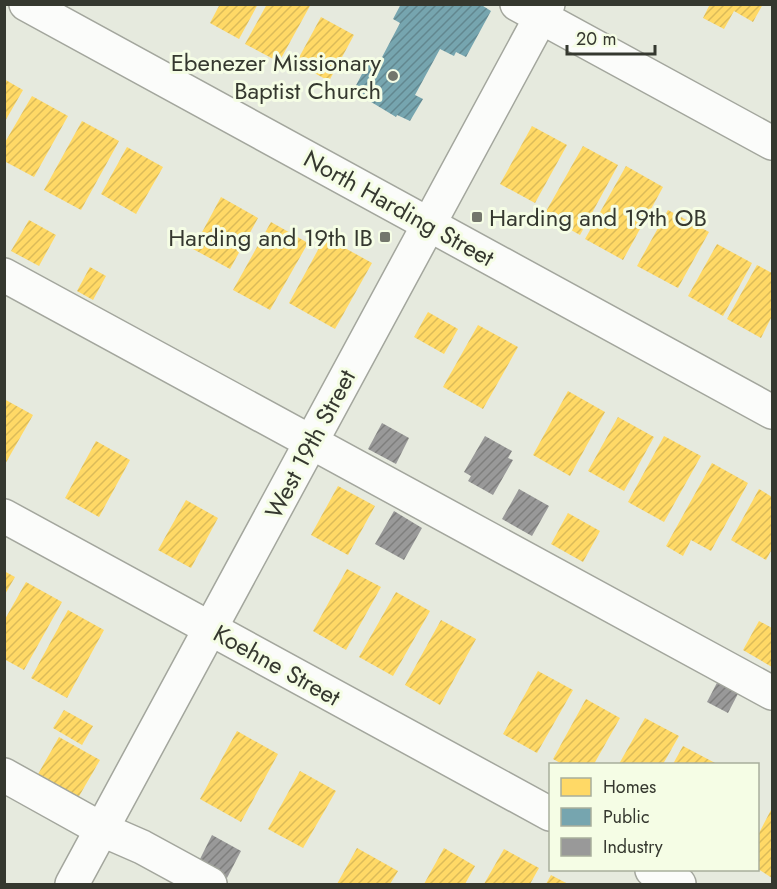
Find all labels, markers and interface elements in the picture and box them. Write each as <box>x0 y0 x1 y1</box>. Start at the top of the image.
scale bar <box>567 18 656 56</box>
text: 20 m <box>576 26 616 52</box>
place label: Ebenezer Missionary Baptist Church <box>171 45 381 108</box>
marker: Ebenezer Missionary Baptist Church <box>386 69 400 83</box>
street label: North Harding Street <box>297 141 501 275</box>
place label: Harding and 19th OB <box>489 200 707 235</box>
marker: Harding and 19th OB <box>470 210 484 224</box>
place label: Harding and 19th IB <box>168 220 373 255</box>
marker: Harding and 19th IB <box>378 230 392 244</box>
street label: West 19th Street <box>256 363 364 525</box>
street label: Koehne Street <box>207 616 347 714</box>
legend <box>549 763 759 871</box>
text: Homes <box>603 774 656 800</box>
text: Public <box>603 804 650 830</box>
text: Industry <box>603 834 663 860</box>

